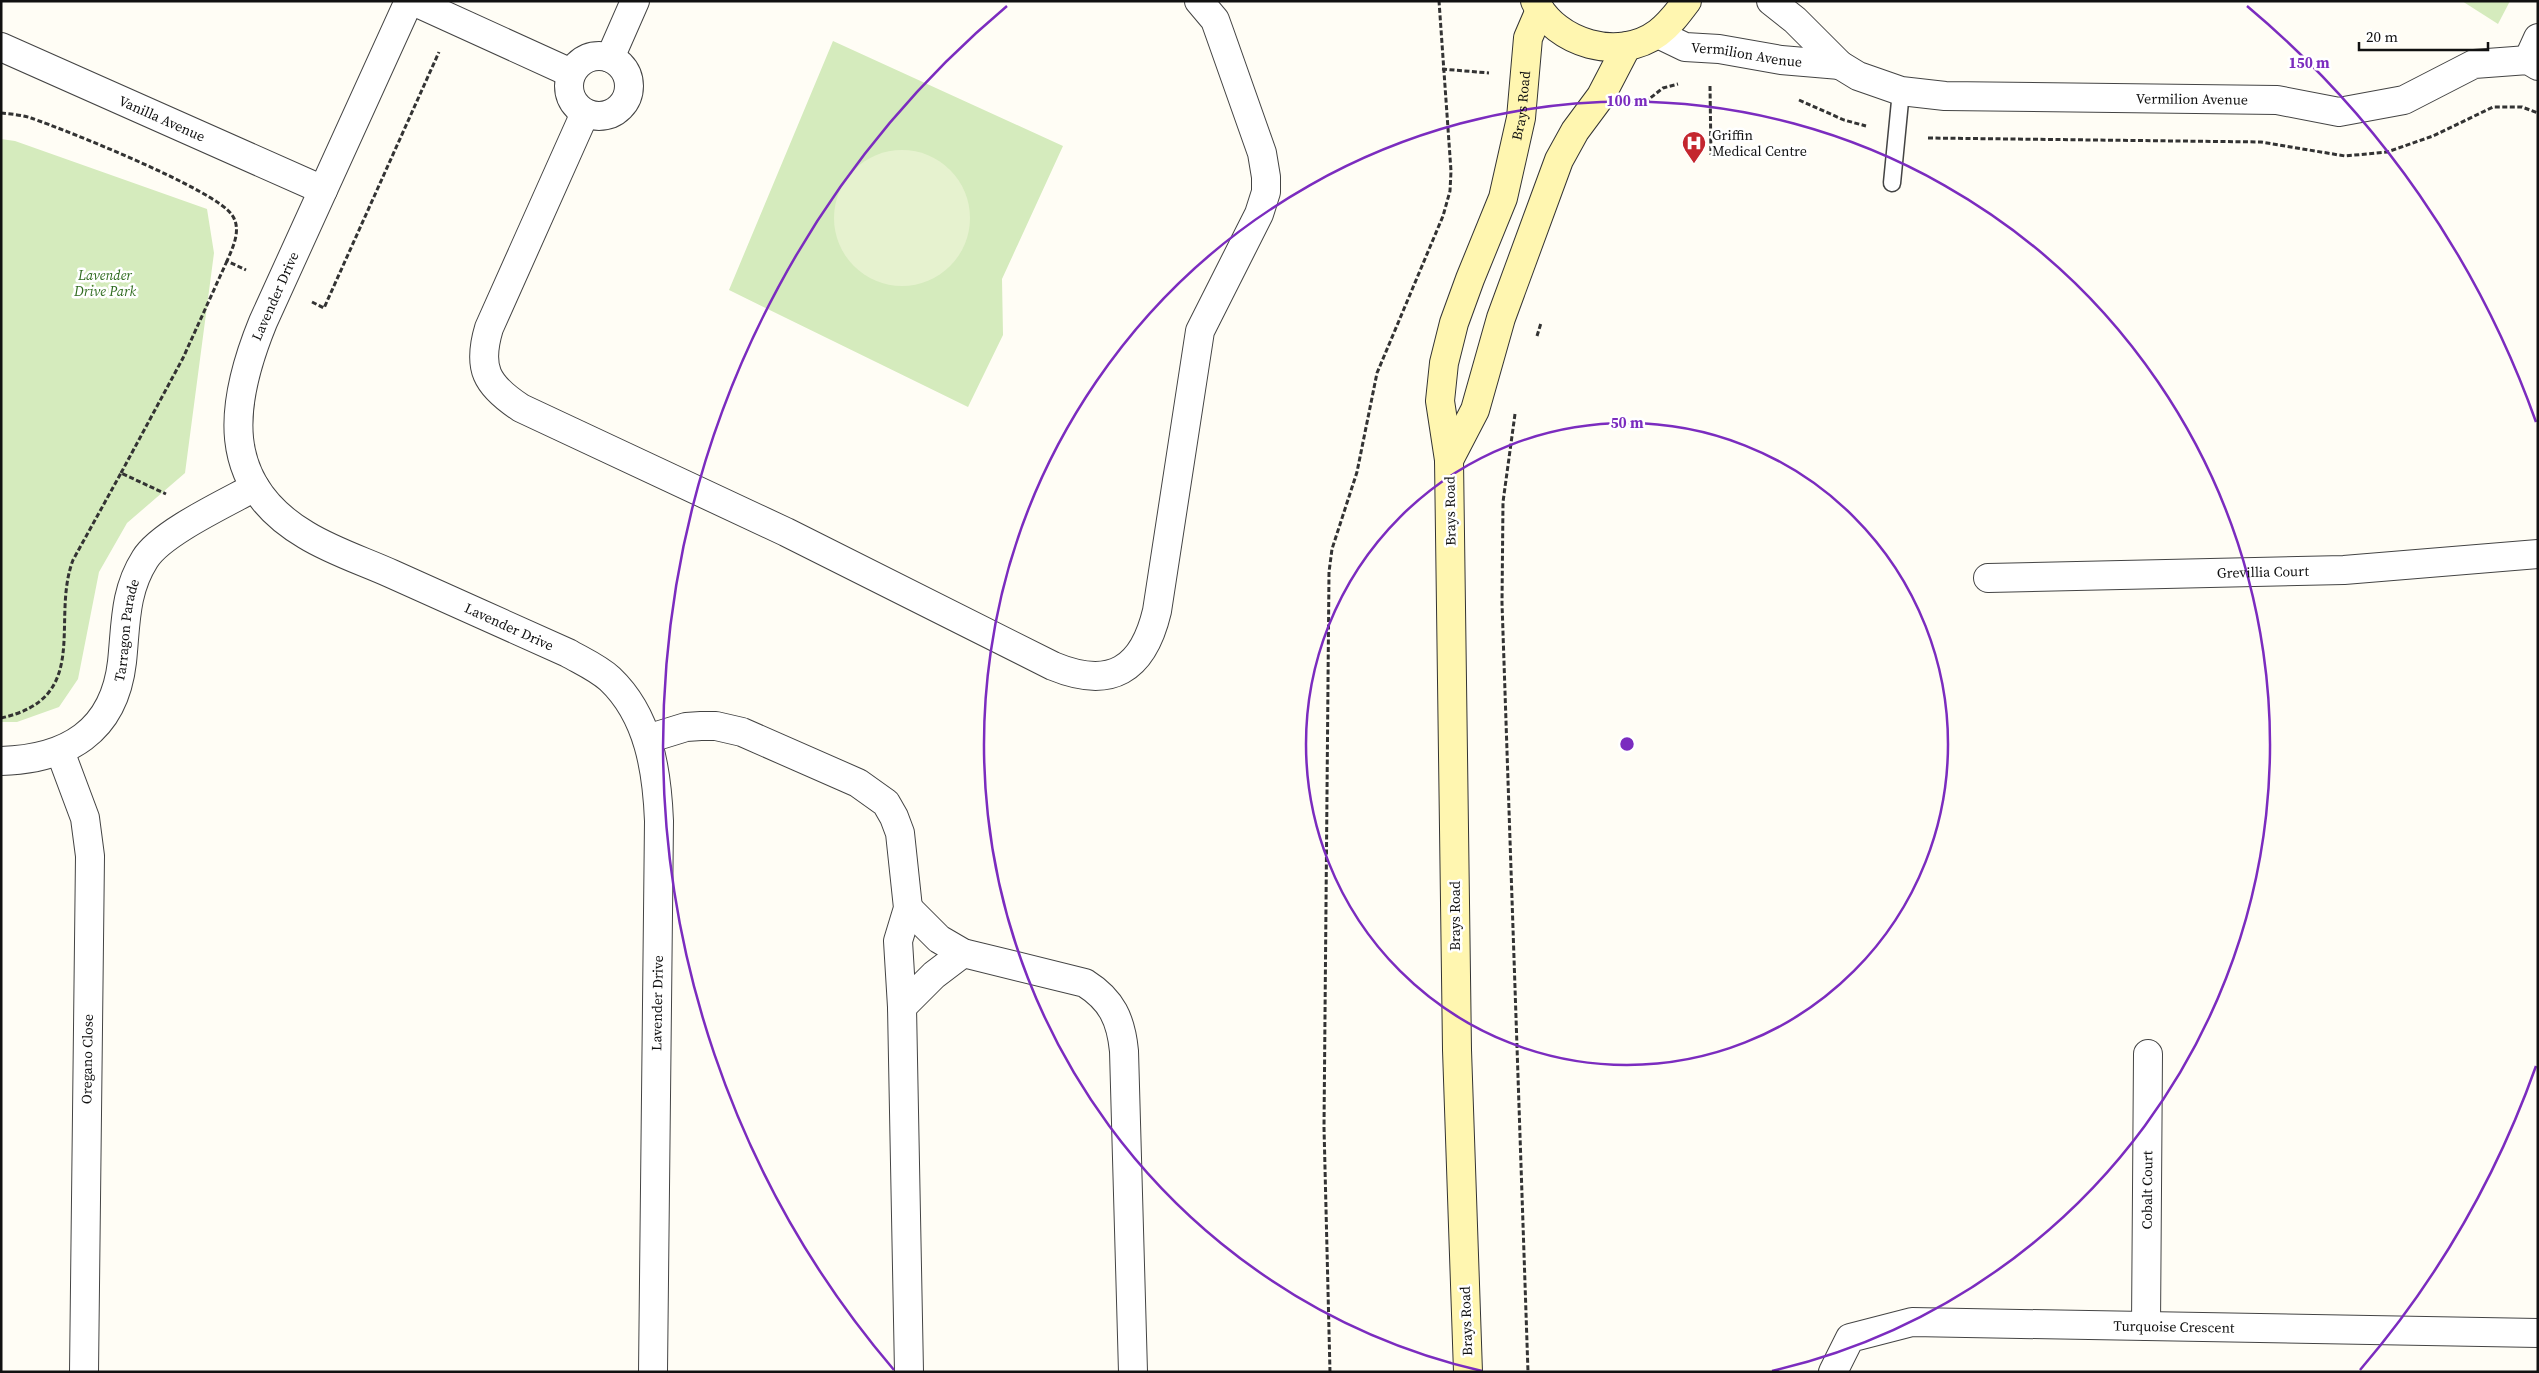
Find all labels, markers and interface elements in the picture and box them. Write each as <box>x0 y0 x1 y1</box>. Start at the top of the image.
scale bar <box>2359 20 2488 52</box>
text: 20 m <box>2366 26 2398 47</box>
street label: Vermilion Avenue <box>1690 37 1803 72</box>
text: 150 m <box>2288 52 2330 73</box>
street label: Brays Road <box>1506 70 1535 142</box>
street label: Vermilion Avenue <box>2136 88 2248 110</box>
street label: Vanilla Avenue <box>115 90 208 146</box>
text: 100 m <box>1606 90 1648 111</box>
place label: Griffin Medical Centre <box>1712 125 1807 161</box>
hospital icon: Griffin Medical Centre <box>1681 130 1707 164</box>
street label: Lavender Drive <box>246 248 304 344</box>
park label: Lavender Drive Park <box>73 265 136 301</box>
text: 50 m <box>1610 412 1644 433</box>
street label: Brays Road <box>1439 476 1461 546</box>
street label: Grevillia Court <box>2217 561 2310 583</box>
street label: Tarragon Parade <box>109 576 144 684</box>
street label: Lavender Drive <box>462 598 557 655</box>
centre of rings <box>1618 735 1636 753</box>
street label: Brays Road <box>1445 881 1465 951</box>
street label: Lavender Drive <box>646 955 668 1051</box>
street label: Oregano Close <box>76 1014 98 1104</box>
street label: Cobalt Court <box>2137 1150 2157 1230</box>
street label: Brays Road <box>1455 1286 1477 1356</box>
street label: Turquoise Crescent <box>2113 1316 2235 1338</box>

